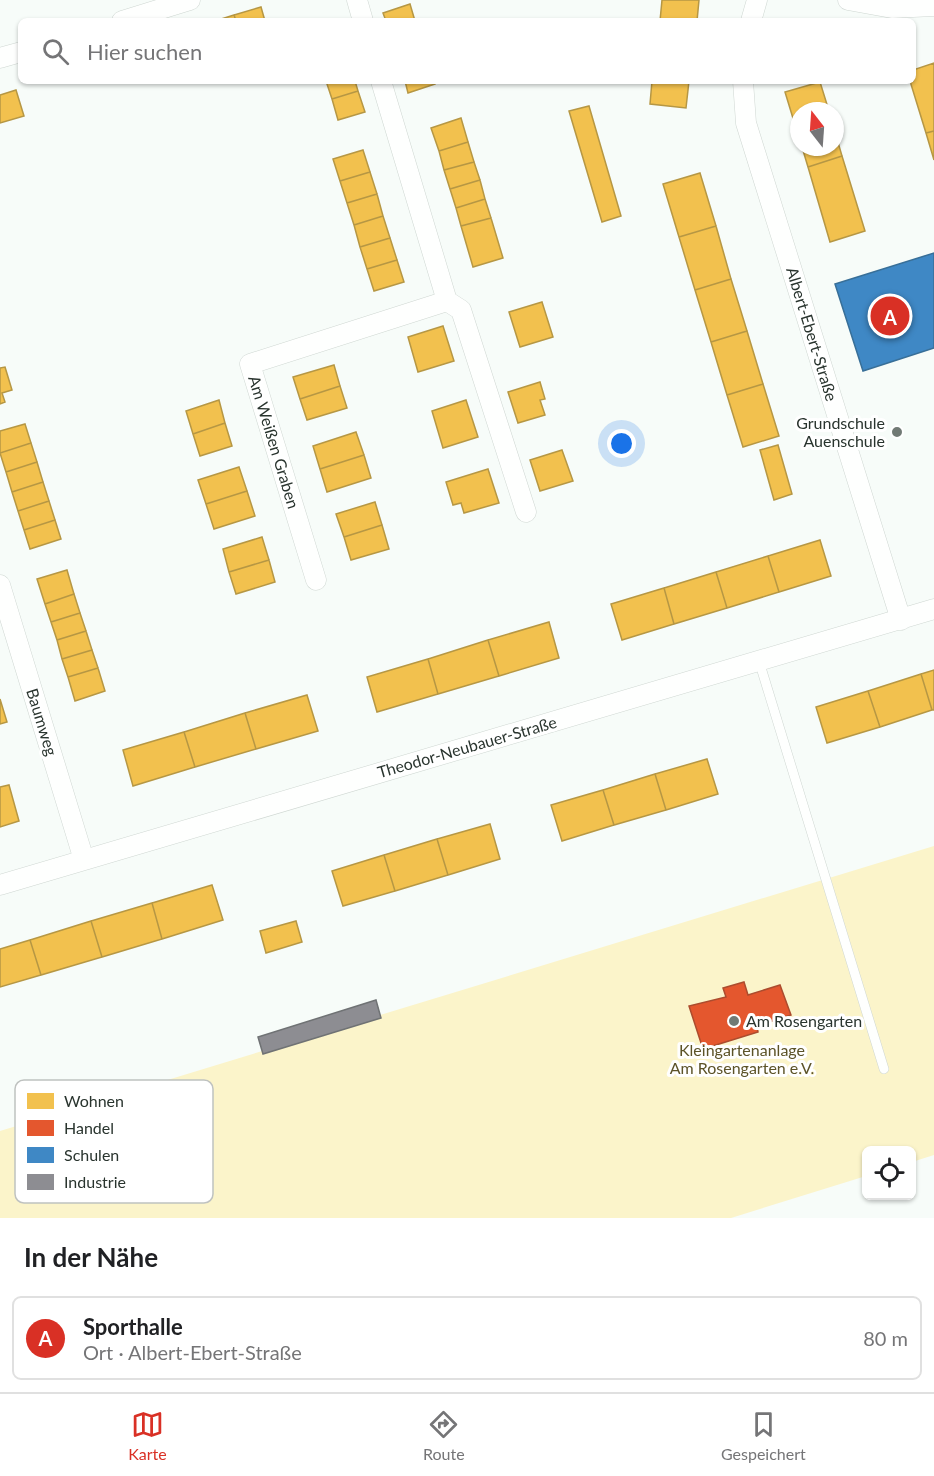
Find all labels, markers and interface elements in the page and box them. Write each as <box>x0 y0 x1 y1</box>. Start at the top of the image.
search box <box>18 18 916 84</box>
icon: search <box>39 35 72 68</box>
text: Hier suchen <box>87 38 202 65</box>
north arrow <box>790 102 844 156</box>
street label: Albert-Ebert-Straße <box>783 265 842 403</box>
pin: A <box>870 294 910 338</box>
street label: Am Weißen Graben <box>245 373 304 511</box>
place label: Grundschule Auenschule <box>796 413 885 450</box>
marker: Grundschule Auenschule <box>890 425 904 439</box>
your location <box>607 429 636 458</box>
street label: Baumweg <box>23 686 62 758</box>
street label: Theodor-Neubauer-Straße <box>375 712 559 781</box>
place label: Am Rosengarten <box>746 1011 862 1030</box>
marker: Am Rosengarten <box>727 1014 741 1028</box>
park label: Kleingartenanlage Am Rosengarten e.V. <box>670 1040 814 1077</box>
legend <box>15 1080 213 1203</box>
text: Wohnen <box>64 1091 124 1110</box>
text: Handel <box>64 1118 114 1137</box>
text: Schulen <box>64 1145 119 1164</box>
map controls <box>862 1146 916 1200</box>
button: locate <box>862 1146 916 1200</box>
text: Industrie <box>64 1172 126 1191</box>
text: In der Nähe <box>24 1241 158 1273</box>
text: Sporthalle <box>83 1313 183 1340</box>
text: A <box>39 1326 52 1350</box>
text: 80 m <box>863 1326 908 1350</box>
text: Ort · Albert-Ebert-Straße <box>83 1340 302 1364</box>
tab: Karte <box>128 1408 167 1463</box>
tab: Route <box>423 1408 465 1463</box>
tab: Gespeichert <box>721 1408 806 1463</box>

